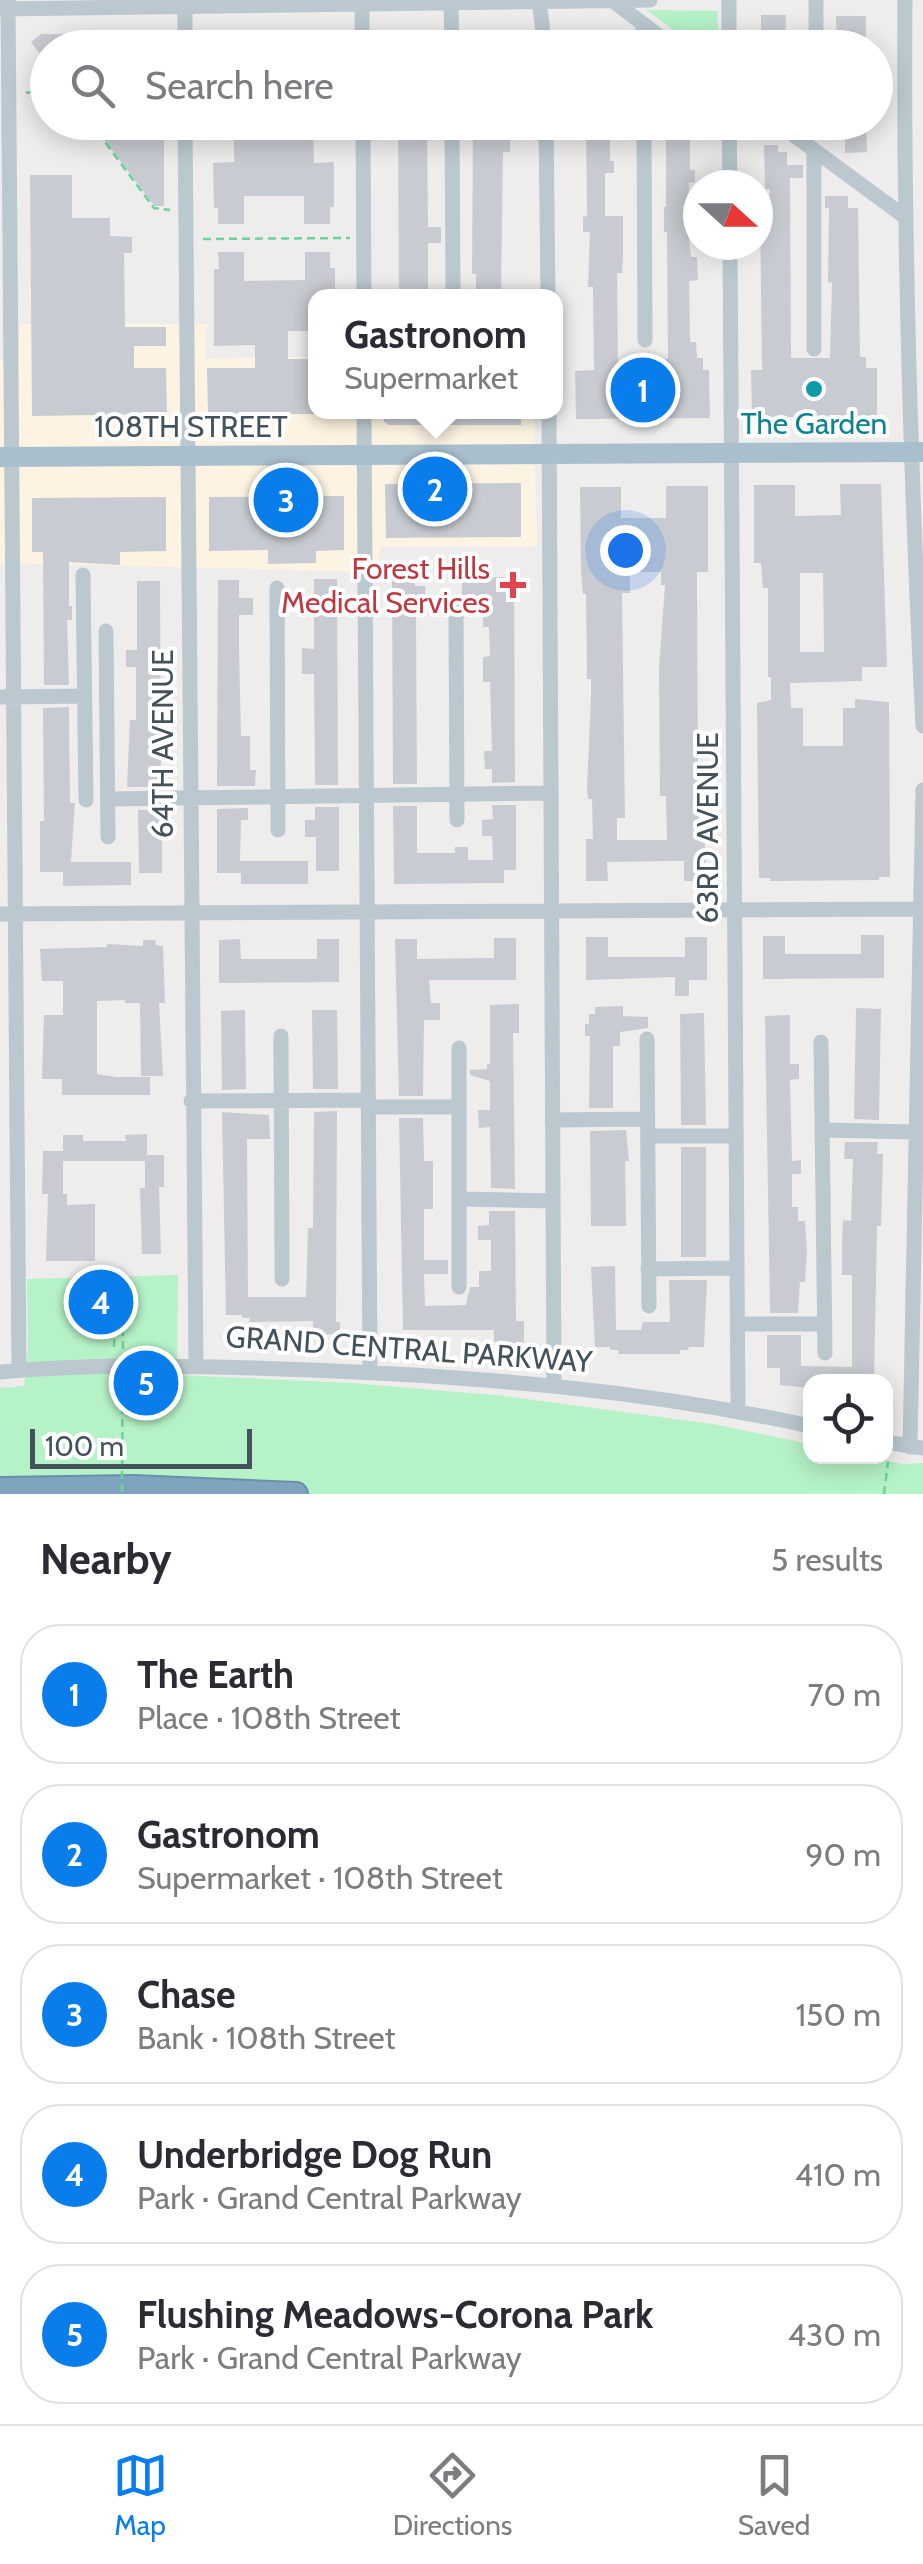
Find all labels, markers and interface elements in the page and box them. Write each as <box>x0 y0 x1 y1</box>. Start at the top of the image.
search box <box>30 30 893 140</box>
icon: search <box>65 58 120 113</box>
text: Search here <box>145 62 334 109</box>
north arrow <box>683 170 773 260</box>
popup <box>308 289 563 419</box>
text: Gastronom <box>344 311 527 358</box>
pin: 1 <box>610 352 676 428</box>
text: Supermarket <box>344 358 518 397</box>
marker: The Garden <box>803 378 825 400</box>
place label: The Garden <box>741 405 887 442</box>
street label: 108TH STREET <box>94 408 288 445</box>
pin: 2 <box>402 452 468 526</box>
pin: 3 <box>254 462 318 538</box>
your location <box>600 525 651 576</box>
place label: Forest Hills Medical Services <box>281 550 490 621</box>
marker: Forest Hills Medical Services <box>500 572 526 598</box>
street label: 64TH AVENUE <box>144 649 181 839</box>
street label: 63RD AVENUE <box>689 732 726 924</box>
pin: 4 <box>68 1264 134 1340</box>
street label: GRAND CENTRAL PARKWAY <box>224 1318 594 1380</box>
pin: 5 <box>114 1346 178 1420</box>
map controls <box>803 1374 893 1464</box>
button: locate <box>803 1374 893 1464</box>
scale bar <box>30 1424 252 1468</box>
text: 100 m <box>45 1429 124 1463</box>
text: Nearby <box>40 1533 172 1585</box>
text: 5 results <box>771 1540 883 1579</box>
text: The Earth <box>137 1651 294 1698</box>
text: 1 <box>69 1675 80 1714</box>
text: 70 m <box>808 1675 881 1714</box>
text: Place · 108th Street <box>137 1698 401 1737</box>
text: Gastronom <box>137 1811 320 1858</box>
text: 2 <box>66 1835 83 1874</box>
text: 90 m <box>805 1835 881 1874</box>
text: Supermarket · 108th Street <box>137 1858 503 1897</box>
text: Chase <box>137 1971 236 2018</box>
text: 3 <box>66 1995 83 2034</box>
text: 150 m <box>796 1995 881 2034</box>
text: Bank · 108th Street <box>137 2018 395 2057</box>
text: Underbridge Dog Run <box>137 2131 492 2178</box>
text: 4 <box>65 2155 84 2194</box>
text: 410 m <box>794 2155 881 2194</box>
text: Park · Grand Central Parkway <box>137 2178 522 2217</box>
text: Flushing Meadows-Corona Park <box>137 2291 653 2338</box>
text: 5 <box>66 2315 83 2354</box>
text: 430 m <box>788 2315 881 2354</box>
text: Park · Grand Central Parkway <box>137 2338 522 2377</box>
tab: Map <box>113 2448 168 2542</box>
tab: Directions <box>393 2448 512 2542</box>
tab: Saved <box>738 2448 810 2542</box>

